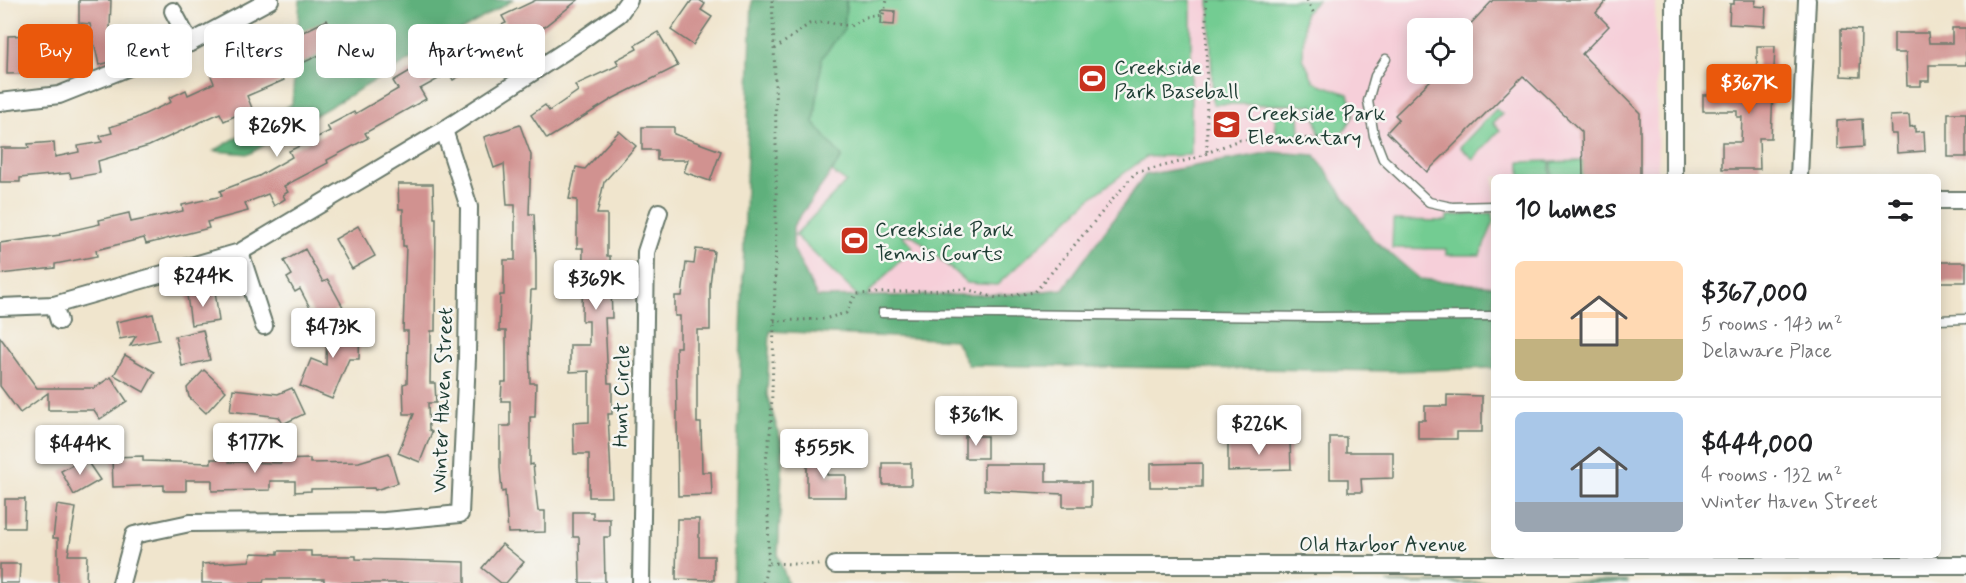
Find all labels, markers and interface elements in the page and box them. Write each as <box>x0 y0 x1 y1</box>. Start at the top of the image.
map controls <box>1407 18 1473 84</box>
button: locate <box>1407 18 1473 84</box>
chip: Buy <box>18 24 93 78</box>
chip: Rent <box>105 24 192 78</box>
chip: Filters <box>204 24 304 78</box>
chip: New <box>316 24 396 78</box>
chip: Apartment <box>408 24 545 78</box>
place label: Creekside Park Baseball <box>1114 54 1239 106</box>
sports icon: Creekside Park Baseball <box>1077 63 1109 95</box>
pin: $367K <box>1707 64 1791 115</box>
text: $367K <box>1720 70 1778 97</box>
place label: Creekside Park Elementary <box>1247 100 1386 152</box>
pin: $269K <box>235 107 319 158</box>
school or university icon: Creekside Park Elementary <box>1210 109 1242 141</box>
text: $269K <box>248 113 306 140</box>
text: 10 homes <box>1515 193 1616 227</box>
icon: filters <box>1884 194 1917 227</box>
place label: Creekside Park Tennis Courts <box>875 216 1014 268</box>
sports icon: Creekside Park Tennis Courts <box>838 225 870 257</box>
pin: $244K <box>161 257 245 308</box>
pin: $369K <box>554 260 638 311</box>
text: $244K <box>173 263 233 290</box>
text: $369K <box>568 266 624 293</box>
text: $367,000 <box>1701 277 1808 311</box>
icon: home <box>1563 285 1635 357</box>
street label: Winter Haven Street <box>426 307 460 493</box>
pin: $473K <box>291 308 375 359</box>
text: 5 rooms · 143 m² <box>1701 311 1843 338</box>
text: $473K <box>305 314 361 341</box>
text: Delaware Place <box>1701 338 1832 365</box>
street label: Hunt Circle <box>607 344 637 448</box>
pin: $361K <box>934 396 1018 447</box>
text: $361K <box>949 402 1003 429</box>
pin: $226K <box>1217 405 1301 456</box>
text: $226K <box>1231 411 1287 438</box>
pin: $177K <box>213 423 297 474</box>
pin: $444K <box>38 425 122 476</box>
text: $444,000 <box>1701 428 1813 462</box>
text: $177K <box>227 429 283 456</box>
pin: $555K <box>782 429 866 480</box>
text: $444K <box>49 431 111 458</box>
text: $555K <box>794 435 854 462</box>
icon: home <box>1563 436 1635 508</box>
text: 4 rooms · 132 m² <box>1701 462 1842 489</box>
text: Winter Haven Street <box>1701 489 1878 516</box>
street label: Old Harbor Avenue <box>1299 531 1467 559</box>

